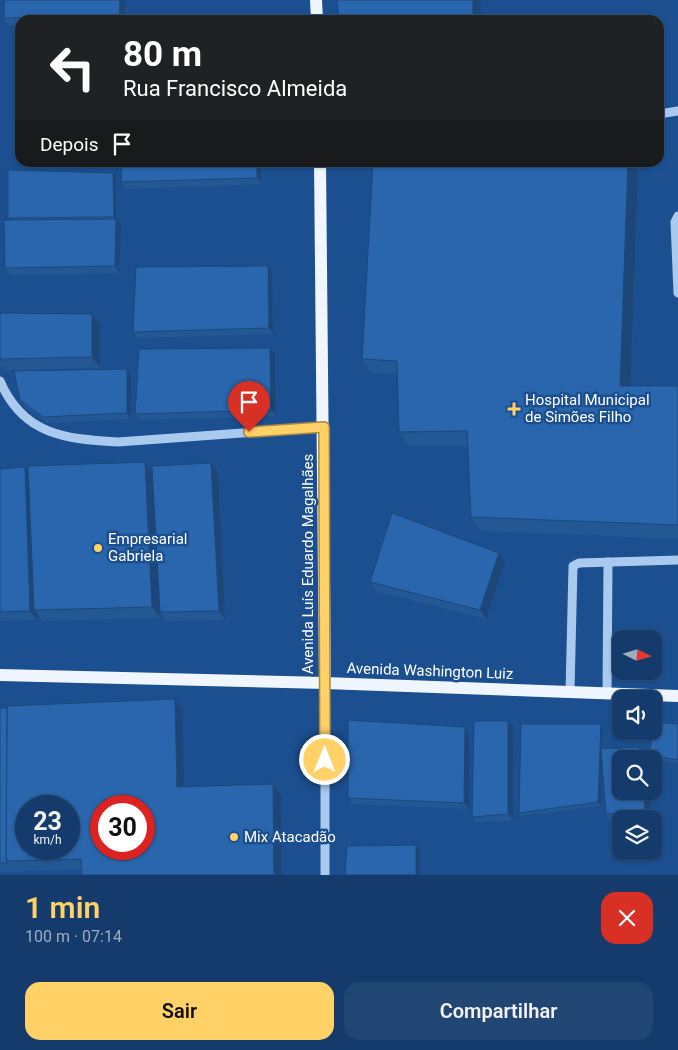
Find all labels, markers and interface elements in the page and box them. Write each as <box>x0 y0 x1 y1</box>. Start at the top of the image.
text: 80 m <box>123 34 202 75</box>
icon: left <box>40 35 105 100</box>
text: Rua Francisco Almeida <box>123 76 347 101</box>
icon: arrive <box>108 130 136 158</box>
text: Depois <box>40 133 98 156</box>
pin <box>228 381 270 432</box>
icon: arrive <box>235 388 263 416</box>
place label: Hospital Municipal de Simões Filho <box>525 391 650 426</box>
marker: Hospital Municipal de Simões Filho <box>507 402 521 416</box>
street label: Avenida Luís Eduardo Magalhães <box>299 454 317 674</box>
place label: Empresarial Gabriela <box>108 530 187 565</box>
marker: Empresarial Gabriela <box>92 542 104 554</box>
north arrow <box>612 630 662 680</box>
map controls <box>612 630 662 860</box>
street label: Avenida Washington Luiz <box>346 659 514 683</box>
button: sound <box>612 690 662 740</box>
position arrow <box>298 733 350 785</box>
button: search <box>612 750 662 800</box>
speed limit sign: 30 <box>90 795 155 860</box>
text: 23 <box>33 807 62 836</box>
button: layers <box>612 810 662 860</box>
place label: Mix Atacadão <box>244 828 336 846</box>
marker: Mix Atacadão <box>228 831 240 843</box>
text: km/h <box>33 833 62 847</box>
text: 1 min <box>25 890 100 925</box>
button: close <box>601 892 653 944</box>
text: 100 m · 07:14 <box>25 927 122 946</box>
button: Sair <box>25 982 334 1040</box>
button: Compartilhar <box>344 982 653 1040</box>

